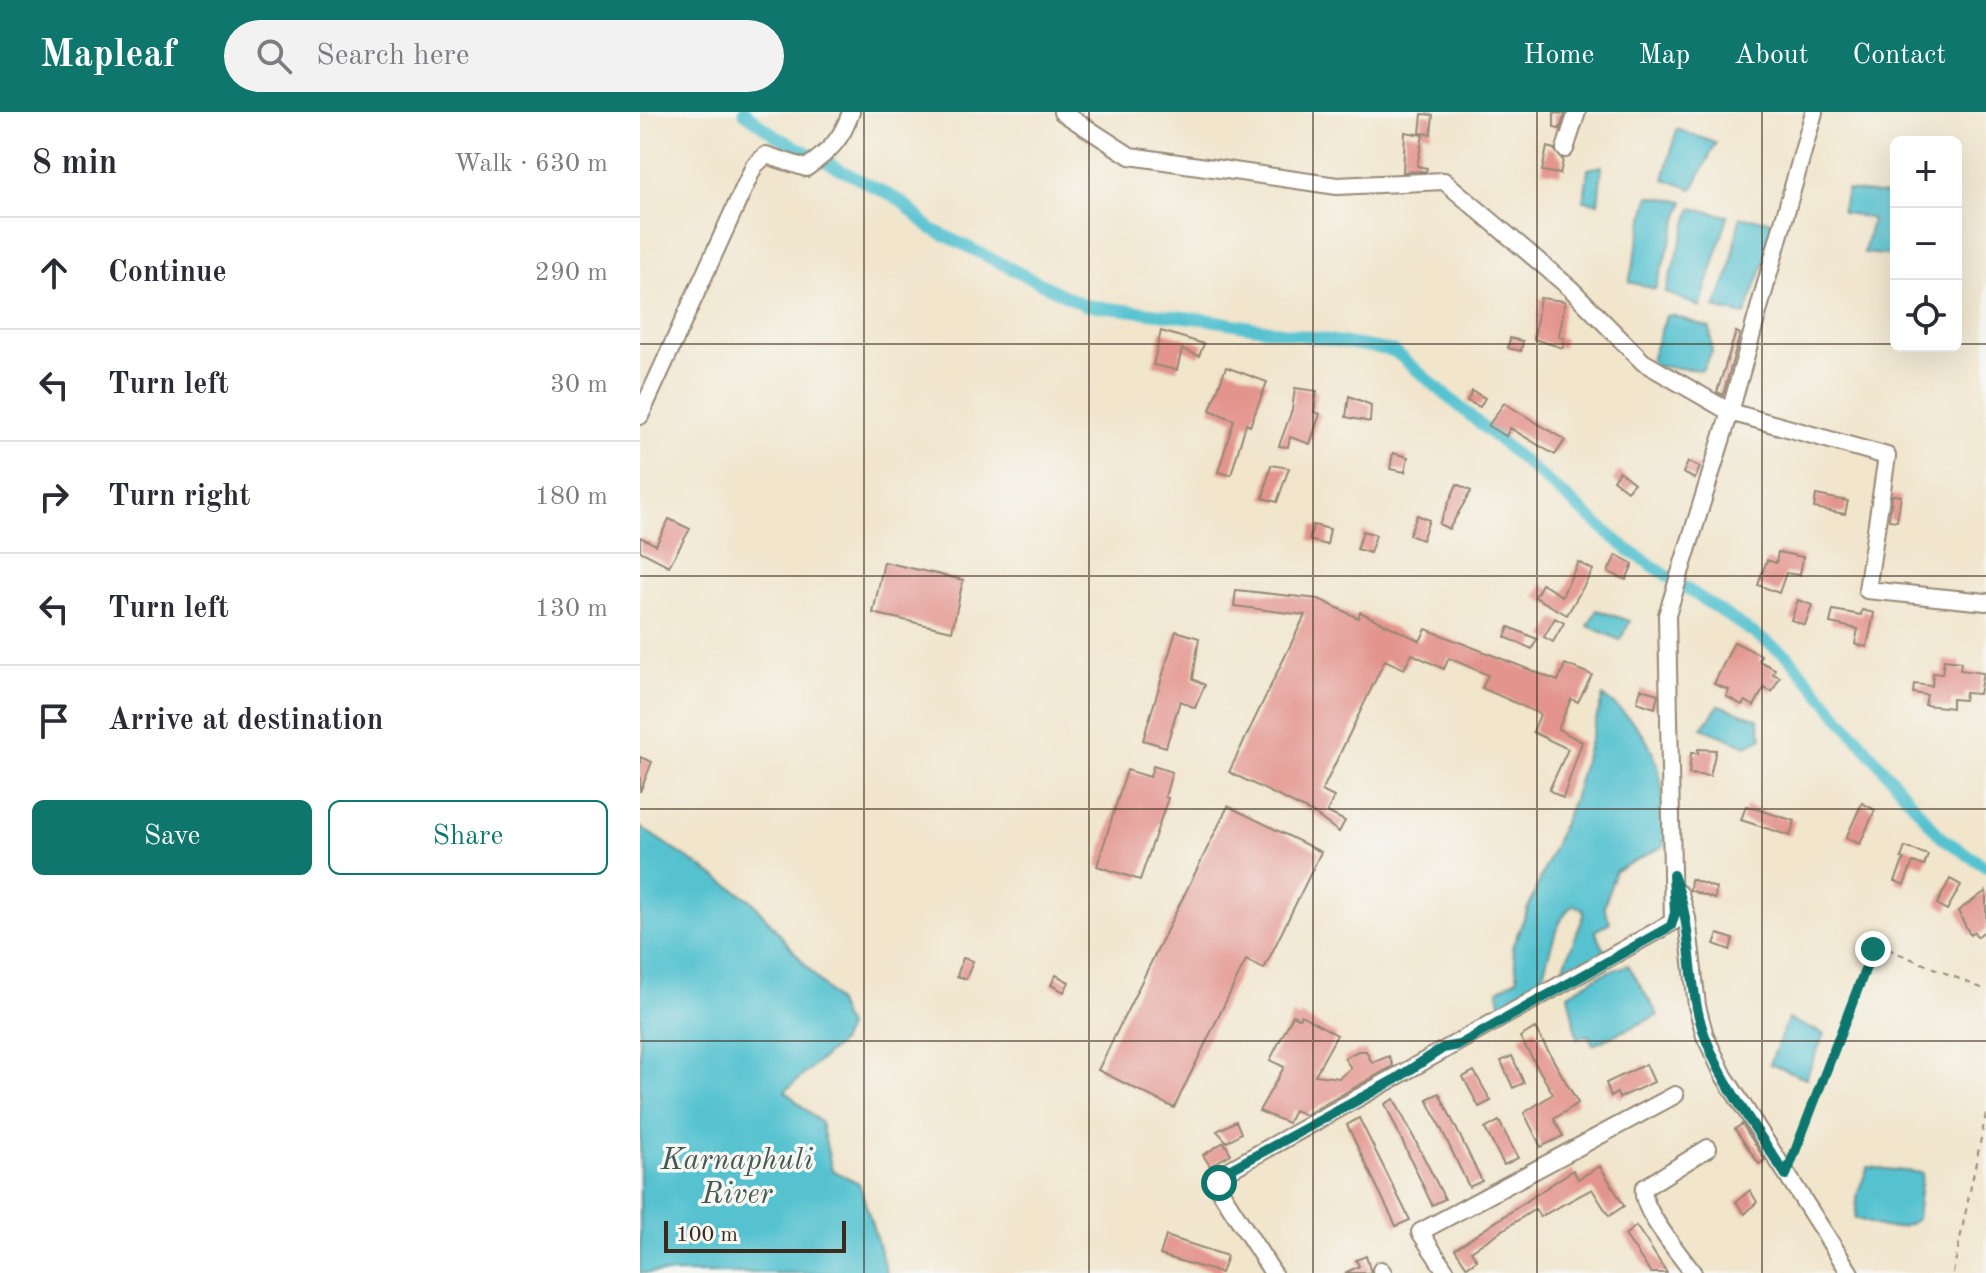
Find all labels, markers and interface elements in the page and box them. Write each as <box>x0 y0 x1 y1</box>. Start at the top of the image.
search box <box>224 20 784 92</box>
icon: search <box>252 34 296 78</box>
text: Mapleaf <box>40 37 176 75</box>
text: Search here <box>316 41 470 71</box>
text: Home <box>1523 42 1594 70</box>
text: Map <box>1638 42 1690 70</box>
text: About <box>1734 42 1809 70</box>
text: Contact <box>1853 42 1946 70</box>
map controls <box>1890 136 1962 352</box>
button: + <box>1890 136 1962 208</box>
text: 8 min <box>32 147 117 181</box>
text: Walk · 630 m <box>454 151 608 177</box>
button: − <box>1890 208 1962 280</box>
icon: ahead <box>32 251 76 295</box>
text: Continue <box>108 258 227 288</box>
text: 290 m <box>535 260 608 286</box>
button: locate <box>1890 280 1962 352</box>
icon: left <box>32 363 76 407</box>
text: Turn left <box>108 370 229 400</box>
text: 30 m <box>550 372 608 398</box>
icon: right <box>32 475 76 519</box>
text: Turn right <box>108 482 250 512</box>
text: 180 m <box>535 484 608 510</box>
icon: left <box>32 587 76 631</box>
text: Turn left <box>108 594 229 624</box>
text: 130 m <box>535 596 608 622</box>
icon: arrive <box>32 699 76 743</box>
text: Arrive at destination <box>108 706 383 736</box>
button: Save <box>32 800 312 875</box>
button: Share <box>328 800 608 875</box>
route end <box>1855 931 1891 967</box>
water label: Karnaphuli River <box>660 1146 813 1210</box>
route start <box>1201 1165 1237 1201</box>
scale bar <box>664 1217 846 1253</box>
text: 100 m <box>676 1224 738 1246</box>

